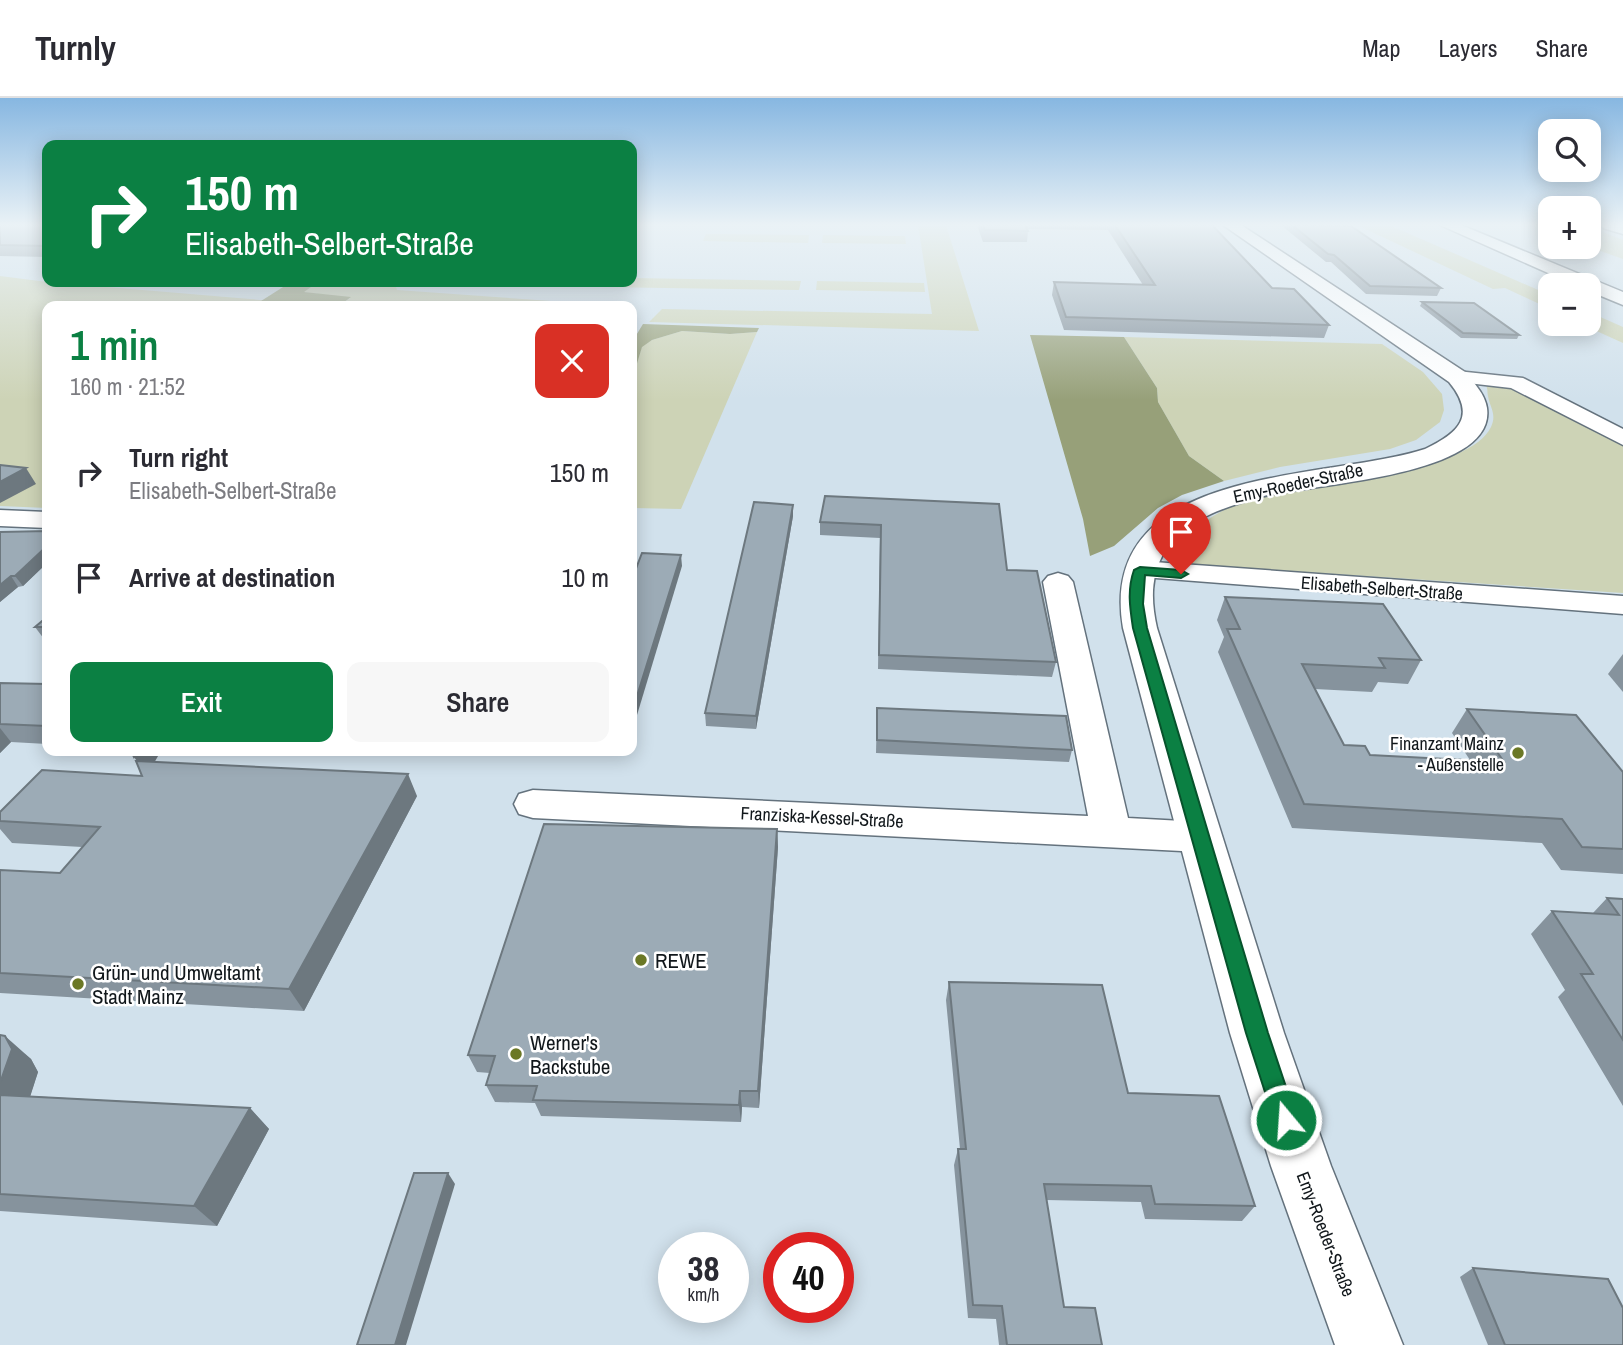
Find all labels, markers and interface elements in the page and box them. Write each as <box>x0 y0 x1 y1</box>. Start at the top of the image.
text: Turnly <box>35 26 116 70</box>
text: Map <box>1362 32 1400 64</box>
text: Layers <box>1438 32 1497 64</box>
text: Share <box>1535 32 1588 64</box>
map controls <box>1538 119 1601 336</box>
button: search <box>1538 119 1601 182</box>
text: 150 m <box>185 159 299 225</box>
icon: right <box>70 168 161 259</box>
button: + <box>1538 196 1601 259</box>
text: Elisabeth-Selbert-Straße <box>185 222 474 265</box>
button: − <box>1538 273 1601 336</box>
text: 1 min <box>70 317 159 373</box>
button: close <box>535 324 609 398</box>
text: 160 m · 21:52 <box>70 371 185 402</box>
text: Turn right <box>129 440 228 475</box>
icon: right <box>70 454 108 492</box>
text: 150 m <box>550 455 609 490</box>
street label: Emy-Roeder-Straße <box>1231 457 1365 509</box>
text: Elisabeth-Selbert-Straße <box>129 475 337 506</box>
pin <box>1151 502 1211 574</box>
icon: arrive <box>1162 513 1200 551</box>
icon: arrive <box>70 559 108 597</box>
text: Arrive at destination <box>129 560 335 595</box>
text: 10 m <box>562 560 609 595</box>
street label: Elisabeth-Selbert-Straße <box>1300 570 1464 606</box>
button: Exit <box>70 662 333 742</box>
button: Share <box>347 662 609 742</box>
place label: Finanzamt Mainz - Außenstelle <box>1390 731 1504 777</box>
marker: Finanzamt Mainz - Außenstelle <box>1510 745 1526 761</box>
street label: Franziska-Kessel-Straße <box>740 800 904 834</box>
place label: REWE <box>655 946 707 975</box>
marker: REWE <box>633 952 649 968</box>
place label: Grün- und Umweltamt Stadt Mainz <box>92 958 261 1011</box>
marker: Grün- und Umweltamt Stadt Mainz <box>70 976 86 992</box>
place label: Werner's Backstube <box>530 1028 610 1081</box>
marker: Werner's Backstube <box>508 1046 524 1062</box>
position arrow <box>1249 1083 1323 1157</box>
street label: Emy-Roeder-Straße <box>1291 1168 1361 1300</box>
speed limit sign: 40 <box>763 1232 854 1323</box>
text: 38 <box>688 1245 719 1292</box>
text: km/h <box>688 1282 720 1307</box>

